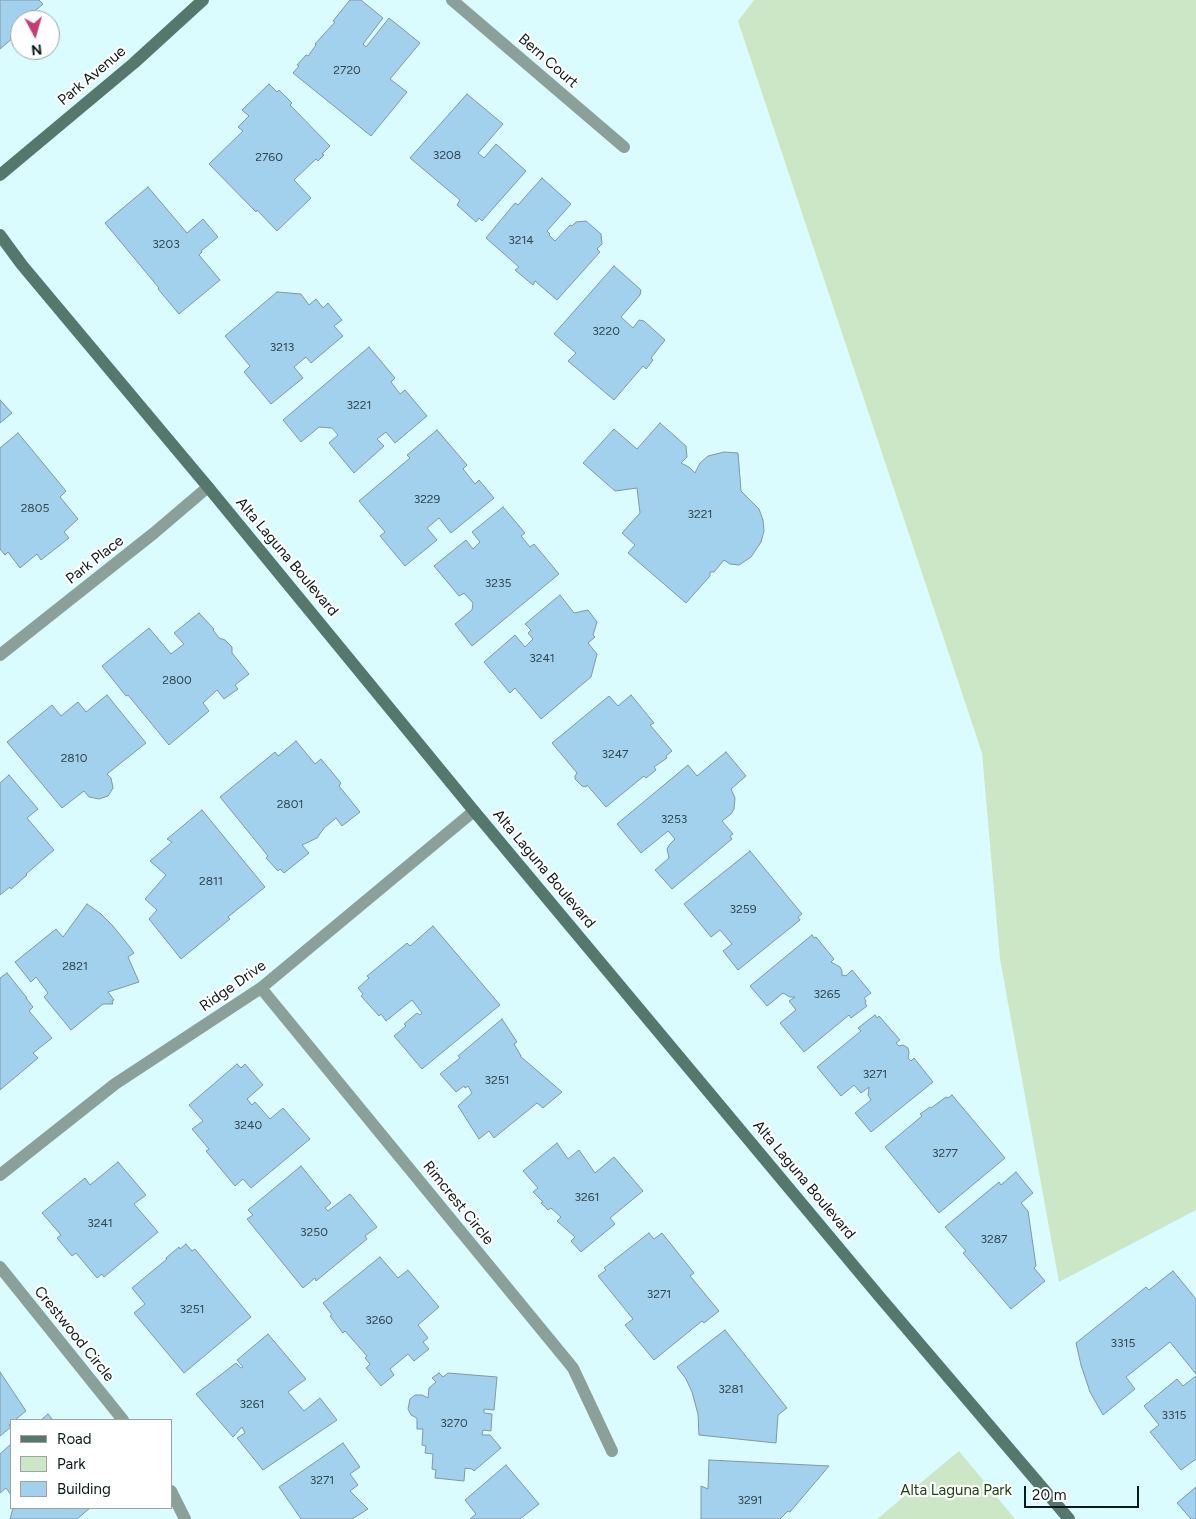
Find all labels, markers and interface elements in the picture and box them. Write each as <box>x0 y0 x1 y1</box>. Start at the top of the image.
north arrow <box>10 10 60 60</box>
street label: Bern Court <box>515 30 581 92</box>
text: N <box>30 40 43 58</box>
street label: Park Avenue <box>54 42 130 110</box>
house number: 2720 <box>333 63 361 77</box>
house number: 3208 <box>433 148 461 162</box>
house number: 2760 <box>255 150 283 164</box>
house number: 3214 <box>508 233 534 247</box>
house number: 3203 <box>152 237 180 251</box>
house number: 3220 <box>592 324 620 338</box>
house number: 3213 <box>270 340 294 354</box>
house number: 3221 <box>347 398 371 412</box>
house number: 3229 <box>414 492 440 506</box>
street label: Alta Laguna Boulevard <box>232 494 342 620</box>
house number: 2805 <box>21 501 49 515</box>
house number: 3221 <box>688 507 712 521</box>
street label: Park Place <box>63 532 127 588</box>
house number: 3235 <box>485 576 511 590</box>
house number: 3241 <box>529 651 555 665</box>
house number: 2800 <box>162 673 192 687</box>
house number: 3247 <box>601 747 629 761</box>
house number: 2810 <box>61 751 87 765</box>
house number: 2801 <box>277 797 303 811</box>
street label: Alta Laguna Boulevard <box>489 806 599 932</box>
house number: 3253 <box>661 812 687 826</box>
house number: 2811 <box>199 874 223 888</box>
house number: 3259 <box>730 902 756 916</box>
street label: Ridge Drive <box>196 957 270 1015</box>
house number: 2821 <box>62 959 88 973</box>
house number: 3265 <box>814 987 840 1001</box>
house number: 3271 <box>863 1067 887 1081</box>
house number: 3251 <box>484 1073 510 1087</box>
street label: Alta Laguna Boulevard <box>749 1117 859 1243</box>
house number: 3240 <box>234 1118 262 1132</box>
house number: 3277 <box>932 1146 958 1160</box>
street label: Rimcrest Circle <box>419 1158 497 1248</box>
house number: 3261 <box>575 1190 599 1204</box>
house number: 3241 <box>87 1216 113 1230</box>
house number: 3250 <box>300 1225 328 1239</box>
house number: 3287 <box>980 1232 1008 1246</box>
street label: Crestwood Circle <box>30 1283 118 1385</box>
house number: 3271 <box>647 1287 671 1301</box>
house number: 3251 <box>179 1302 205 1316</box>
house number: 3260 <box>365 1313 393 1327</box>
house number: 3315 <box>1111 1336 1135 1350</box>
house number: 3281 <box>718 1382 744 1396</box>
house number: 3261 <box>240 1397 264 1411</box>
house number: 3315 <box>1162 1408 1186 1422</box>
house number: 3270 <box>440 1416 468 1430</box>
legend <box>10 1419 172 1509</box>
text: Road <box>57 1430 92 1448</box>
text: Park <box>57 1455 86 1473</box>
house number: 3271 <box>310 1473 334 1487</box>
scale bar <box>1026 1476 1141 1508</box>
text: Building <box>57 1480 111 1498</box>
park label: Alta Laguna Park <box>900 1482 1012 1500</box>
text: 20 m <box>1032 1486 1066 1504</box>
house number: 3291 <box>738 1493 762 1507</box>

